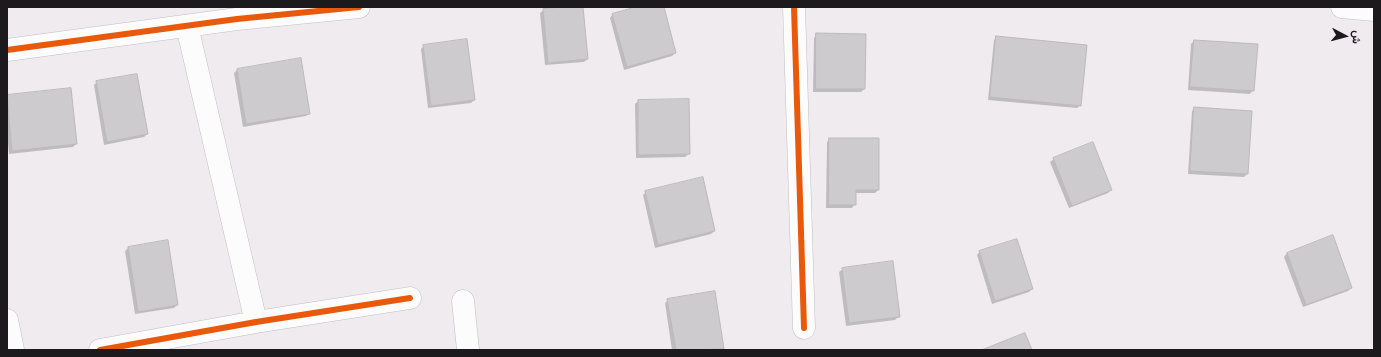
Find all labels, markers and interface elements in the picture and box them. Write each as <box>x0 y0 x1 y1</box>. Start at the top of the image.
north arrow <box>1325 16 1365 56</box>
text: ش <box>1349 30 1365 45</box>

